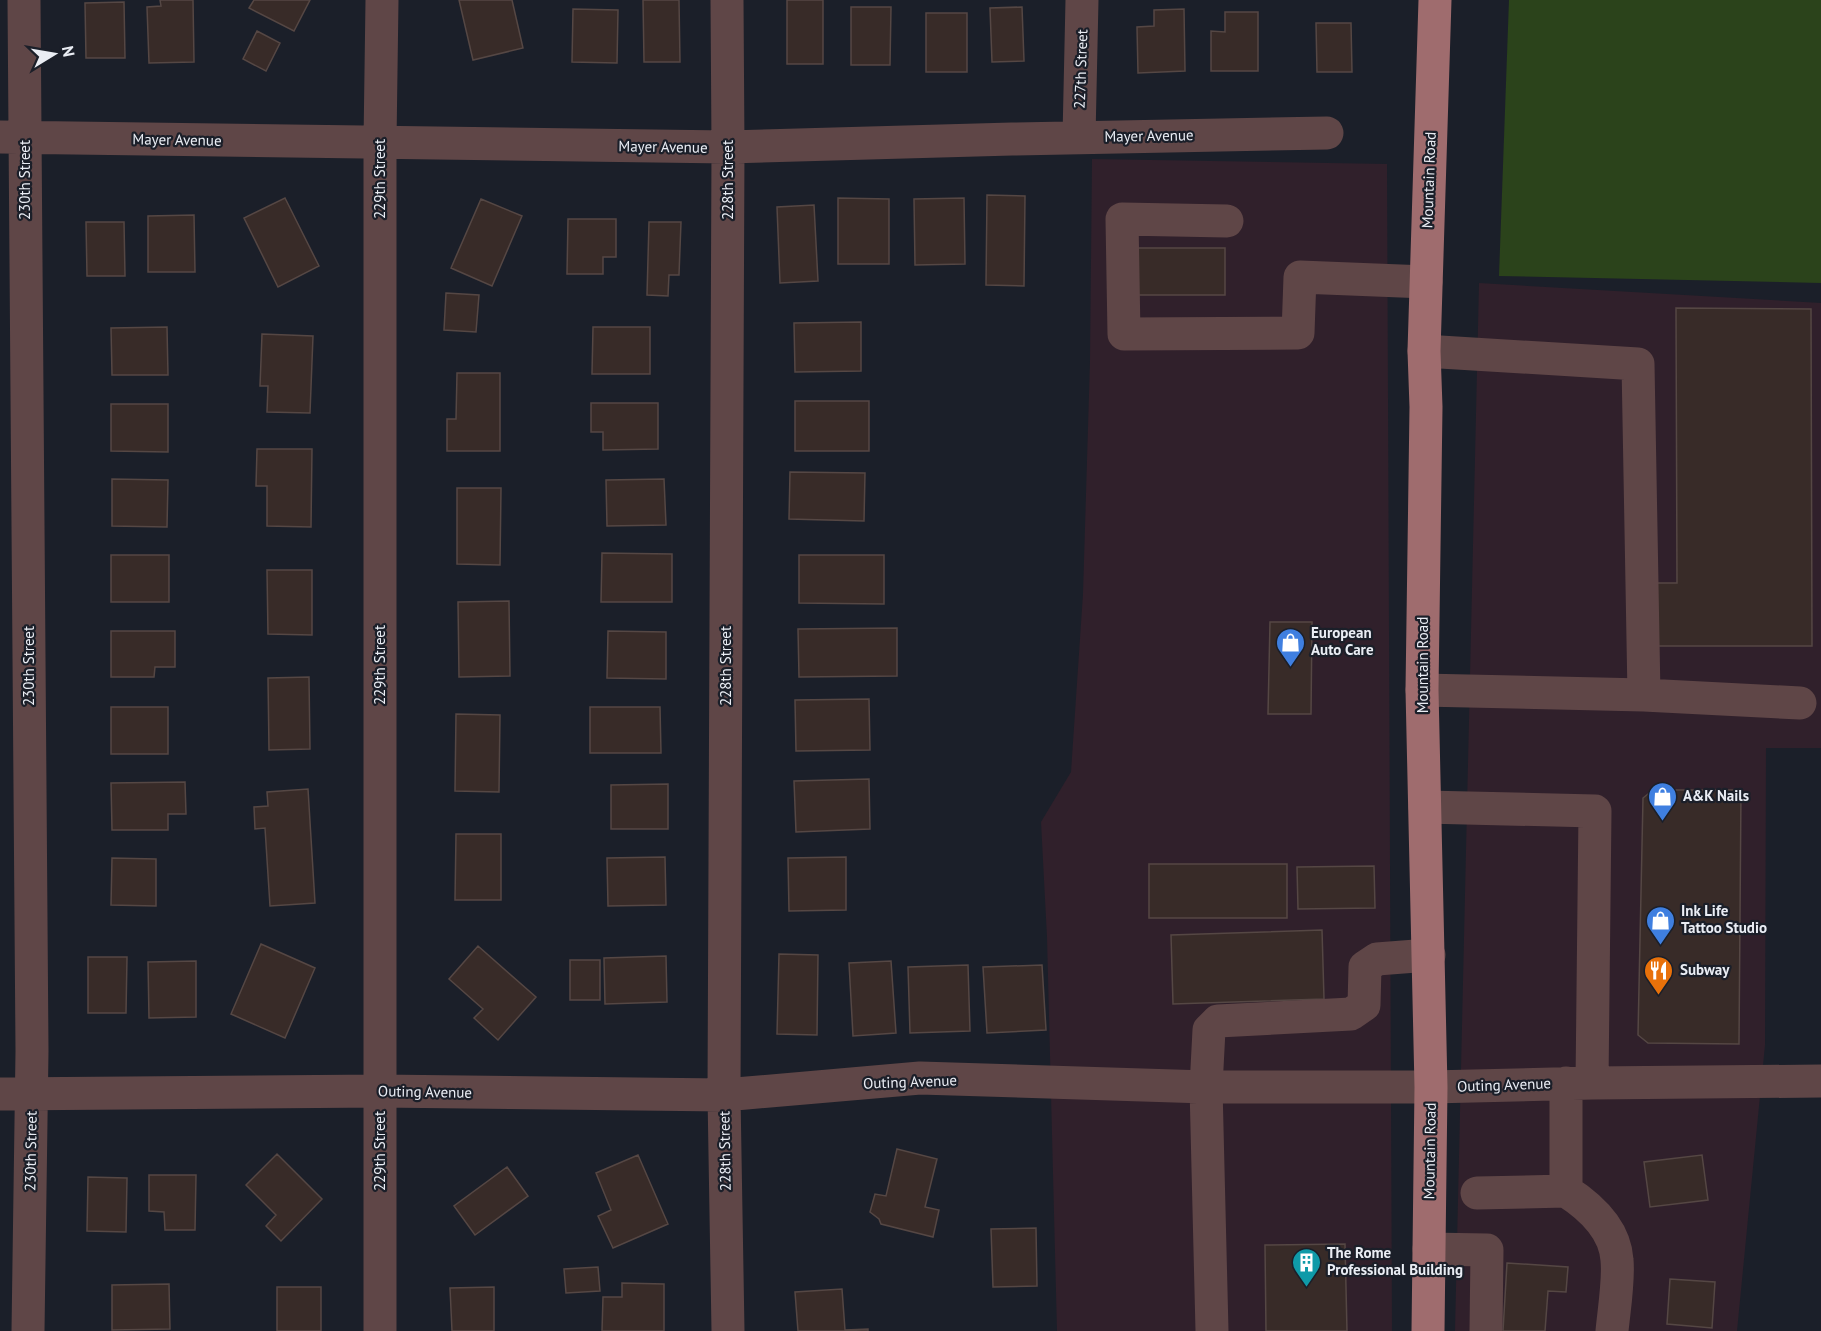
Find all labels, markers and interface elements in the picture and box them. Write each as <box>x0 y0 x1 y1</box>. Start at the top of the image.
north arrow <box>24 24 84 84</box>
street label: 227th Street <box>1070 29 1091 109</box>
text: N <box>58 44 80 58</box>
street label: Mayer Avenue <box>1104 125 1194 146</box>
street label: Mayer Avenue <box>132 129 222 150</box>
street label: Mountain Road <box>1417 131 1440 229</box>
street label: Mayer Avenue <box>618 136 708 157</box>
street label: 229th Street <box>370 139 389 219</box>
street label: 230th Street <box>15 140 34 220</box>
street label: 228th Street <box>718 140 737 220</box>
street label: Mountain Road <box>1413 617 1432 713</box>
place label: European Auto Care <box>1311 623 1374 659</box>
street label: 229th Street <box>370 625 389 705</box>
street label: 230th Street <box>19 626 38 706</box>
street label: 228th Street <box>716 626 735 706</box>
shop icon: European Auto Care <box>1274 626 1306 668</box>
shop icon: A&K Nails <box>1646 780 1678 822</box>
place label: A&K Nails <box>1683 786 1749 805</box>
place label: Ink Life Tattoo Studio <box>1681 901 1767 937</box>
shop icon: Ink Life Tattoo Studio <box>1644 904 1676 946</box>
restaurant icon: Subway <box>1643 954 1675 996</box>
place label: Subway <box>1680 960 1730 979</box>
street label: Outing Avenue <box>863 1070 957 1093</box>
street label: Outing Avenue <box>1457 1073 1551 1096</box>
street label: Outing Avenue <box>378 1081 472 1102</box>
street label: Mountain Road <box>1419 1102 1440 1200</box>
street label: 230th Street <box>20 1111 41 1191</box>
street label: 229th Street <box>370 1111 389 1191</box>
street label: 228th Street <box>714 1111 735 1191</box>
place label: The Rome Professional Building <box>1327 1243 1463 1279</box>
building icon: The Rome Professional Building <box>1290 1246 1322 1288</box>

